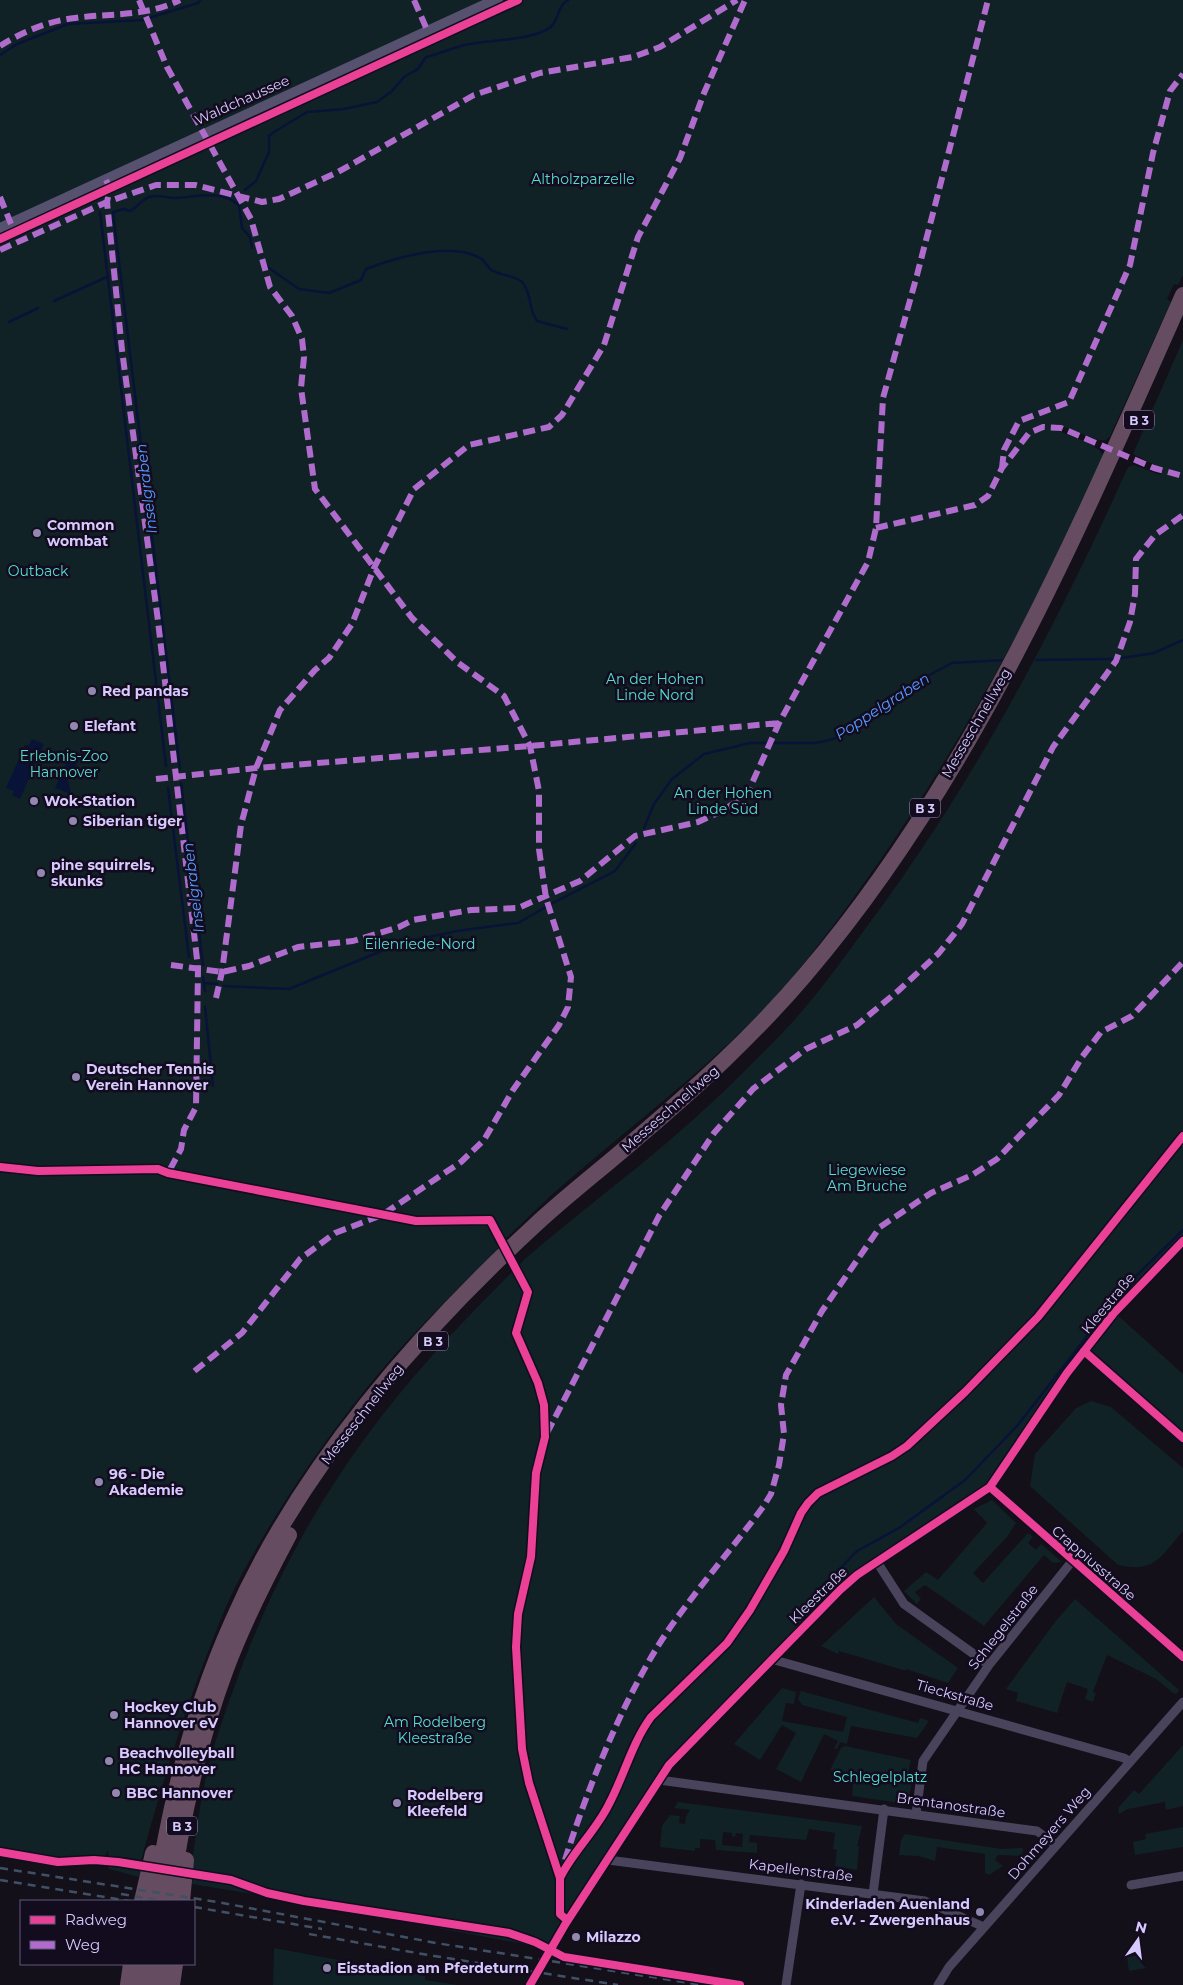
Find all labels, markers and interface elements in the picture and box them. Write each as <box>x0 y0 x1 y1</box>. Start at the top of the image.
street label: Waldchaussee <box>192 71 292 129</box>
park label: Altholzparzelle <box>531 170 635 188</box>
road number: B 3 <box>1124 410 1154 430</box>
water label: Inselgraben <box>131 443 161 535</box>
place label: Common wombat <box>47 516 114 550</box>
marker: Common wombat <box>31 527 43 539</box>
park label: Outback <box>8 562 69 580</box>
street label: Messeschnellweg <box>937 665 1015 781</box>
water label: Poppelgraben <box>831 668 933 744</box>
park label: An der Hohen Linde Nord <box>606 670 704 704</box>
place label: Red pandas <box>102 682 189 700</box>
marker: Red pandas <box>86 685 98 697</box>
place label: Elefant <box>84 717 136 735</box>
marker: Elefant <box>68 720 80 732</box>
park label: Erlebnis-Zoo Hannover <box>20 747 108 781</box>
park label: An der Hohen Linde Süd <box>674 784 772 818</box>
place label: Wok-Station <box>44 792 135 810</box>
marker: Wok-Station <box>28 795 40 807</box>
road number: B 3 <box>910 798 940 818</box>
place label: Siberian tiger <box>83 812 182 830</box>
marker: Siberian tiger <box>67 815 79 827</box>
water label: Inselgraben <box>178 842 208 934</box>
place label: pine squirrels, skunks <box>51 856 155 890</box>
marker: pine squirrels, skunks <box>35 867 47 879</box>
park label: Eilenriede-Nord <box>364 935 476 953</box>
place label: Deutscher Tennis Verein Hannover <box>85 1060 215 1094</box>
street label: Messeschnellweg <box>617 1062 723 1156</box>
marker: Deutscher Tennis Verein Hannover <box>70 1071 82 1083</box>
park label: Liegewiese Am Bruche <box>827 1161 907 1195</box>
street label: Kleestraße <box>1077 1269 1139 1337</box>
road number: B 3 <box>418 1332 448 1350</box>
street label: Messeschnellweg <box>317 1360 407 1468</box>
place label: 96 - Die Akademie <box>108 1465 184 1499</box>
marker: 96 - Die Akademie <box>93 1476 105 1488</box>
street label: Crappiusstraße <box>1048 1521 1140 1605</box>
street label: Kleestraße <box>785 1563 851 1627</box>
street label: Schlegelstraße <box>964 1581 1042 1673</box>
street label: Tieckstraße <box>914 1675 996 1715</box>
place label: Hockey Club Hannover eV <box>124 1698 219 1732</box>
marker: Hockey Club Hannover eV <box>108 1709 120 1721</box>
park label: Am Rodelberg Kleestraße <box>384 1713 486 1747</box>
place label: Beachvolleyball HC Hannover <box>119 1744 234 1778</box>
marker: Beachvolleyball HC Hannover <box>103 1755 115 1767</box>
park label: Schlegelplatz <box>833 1768 927 1786</box>
street label: Dohmeyers Weg <box>1004 1783 1094 1883</box>
place label: BBC Hannover <box>126 1784 233 1802</box>
place label: Rodelberg Kleefeld <box>407 1786 483 1820</box>
marker: BBC Hannover <box>110 1787 122 1799</box>
street label: Brentanostraße <box>896 1788 1006 1822</box>
marker: Rodelberg Kleefeld <box>391 1797 403 1809</box>
road number: B 3 <box>167 1816 197 1835</box>
street label: Kapellenstraße <box>748 1855 854 1885</box>
place label: Kinderladen Auenland e.V. - Zwergenhaus <box>805 1895 971 1929</box>
legend <box>20 1900 195 1965</box>
marker: Kinderladen Auenland e.V. - Zwergenhaus <box>974 1906 986 1918</box>
text: Radweg <box>65 1910 127 1929</box>
north arrow <box>1113 1915 1163 1965</box>
text: N <box>1133 1917 1149 1937</box>
place label: Milazzo <box>586 1928 641 1946</box>
marker: Milazzo <box>570 1931 582 1943</box>
text: Weg <box>65 1935 100 1954</box>
place label: Eisstadion am Pferdeturm <box>337 1959 529 1977</box>
marker: Eisstadion am Pferdeturm <box>321 1962 333 1974</box>

